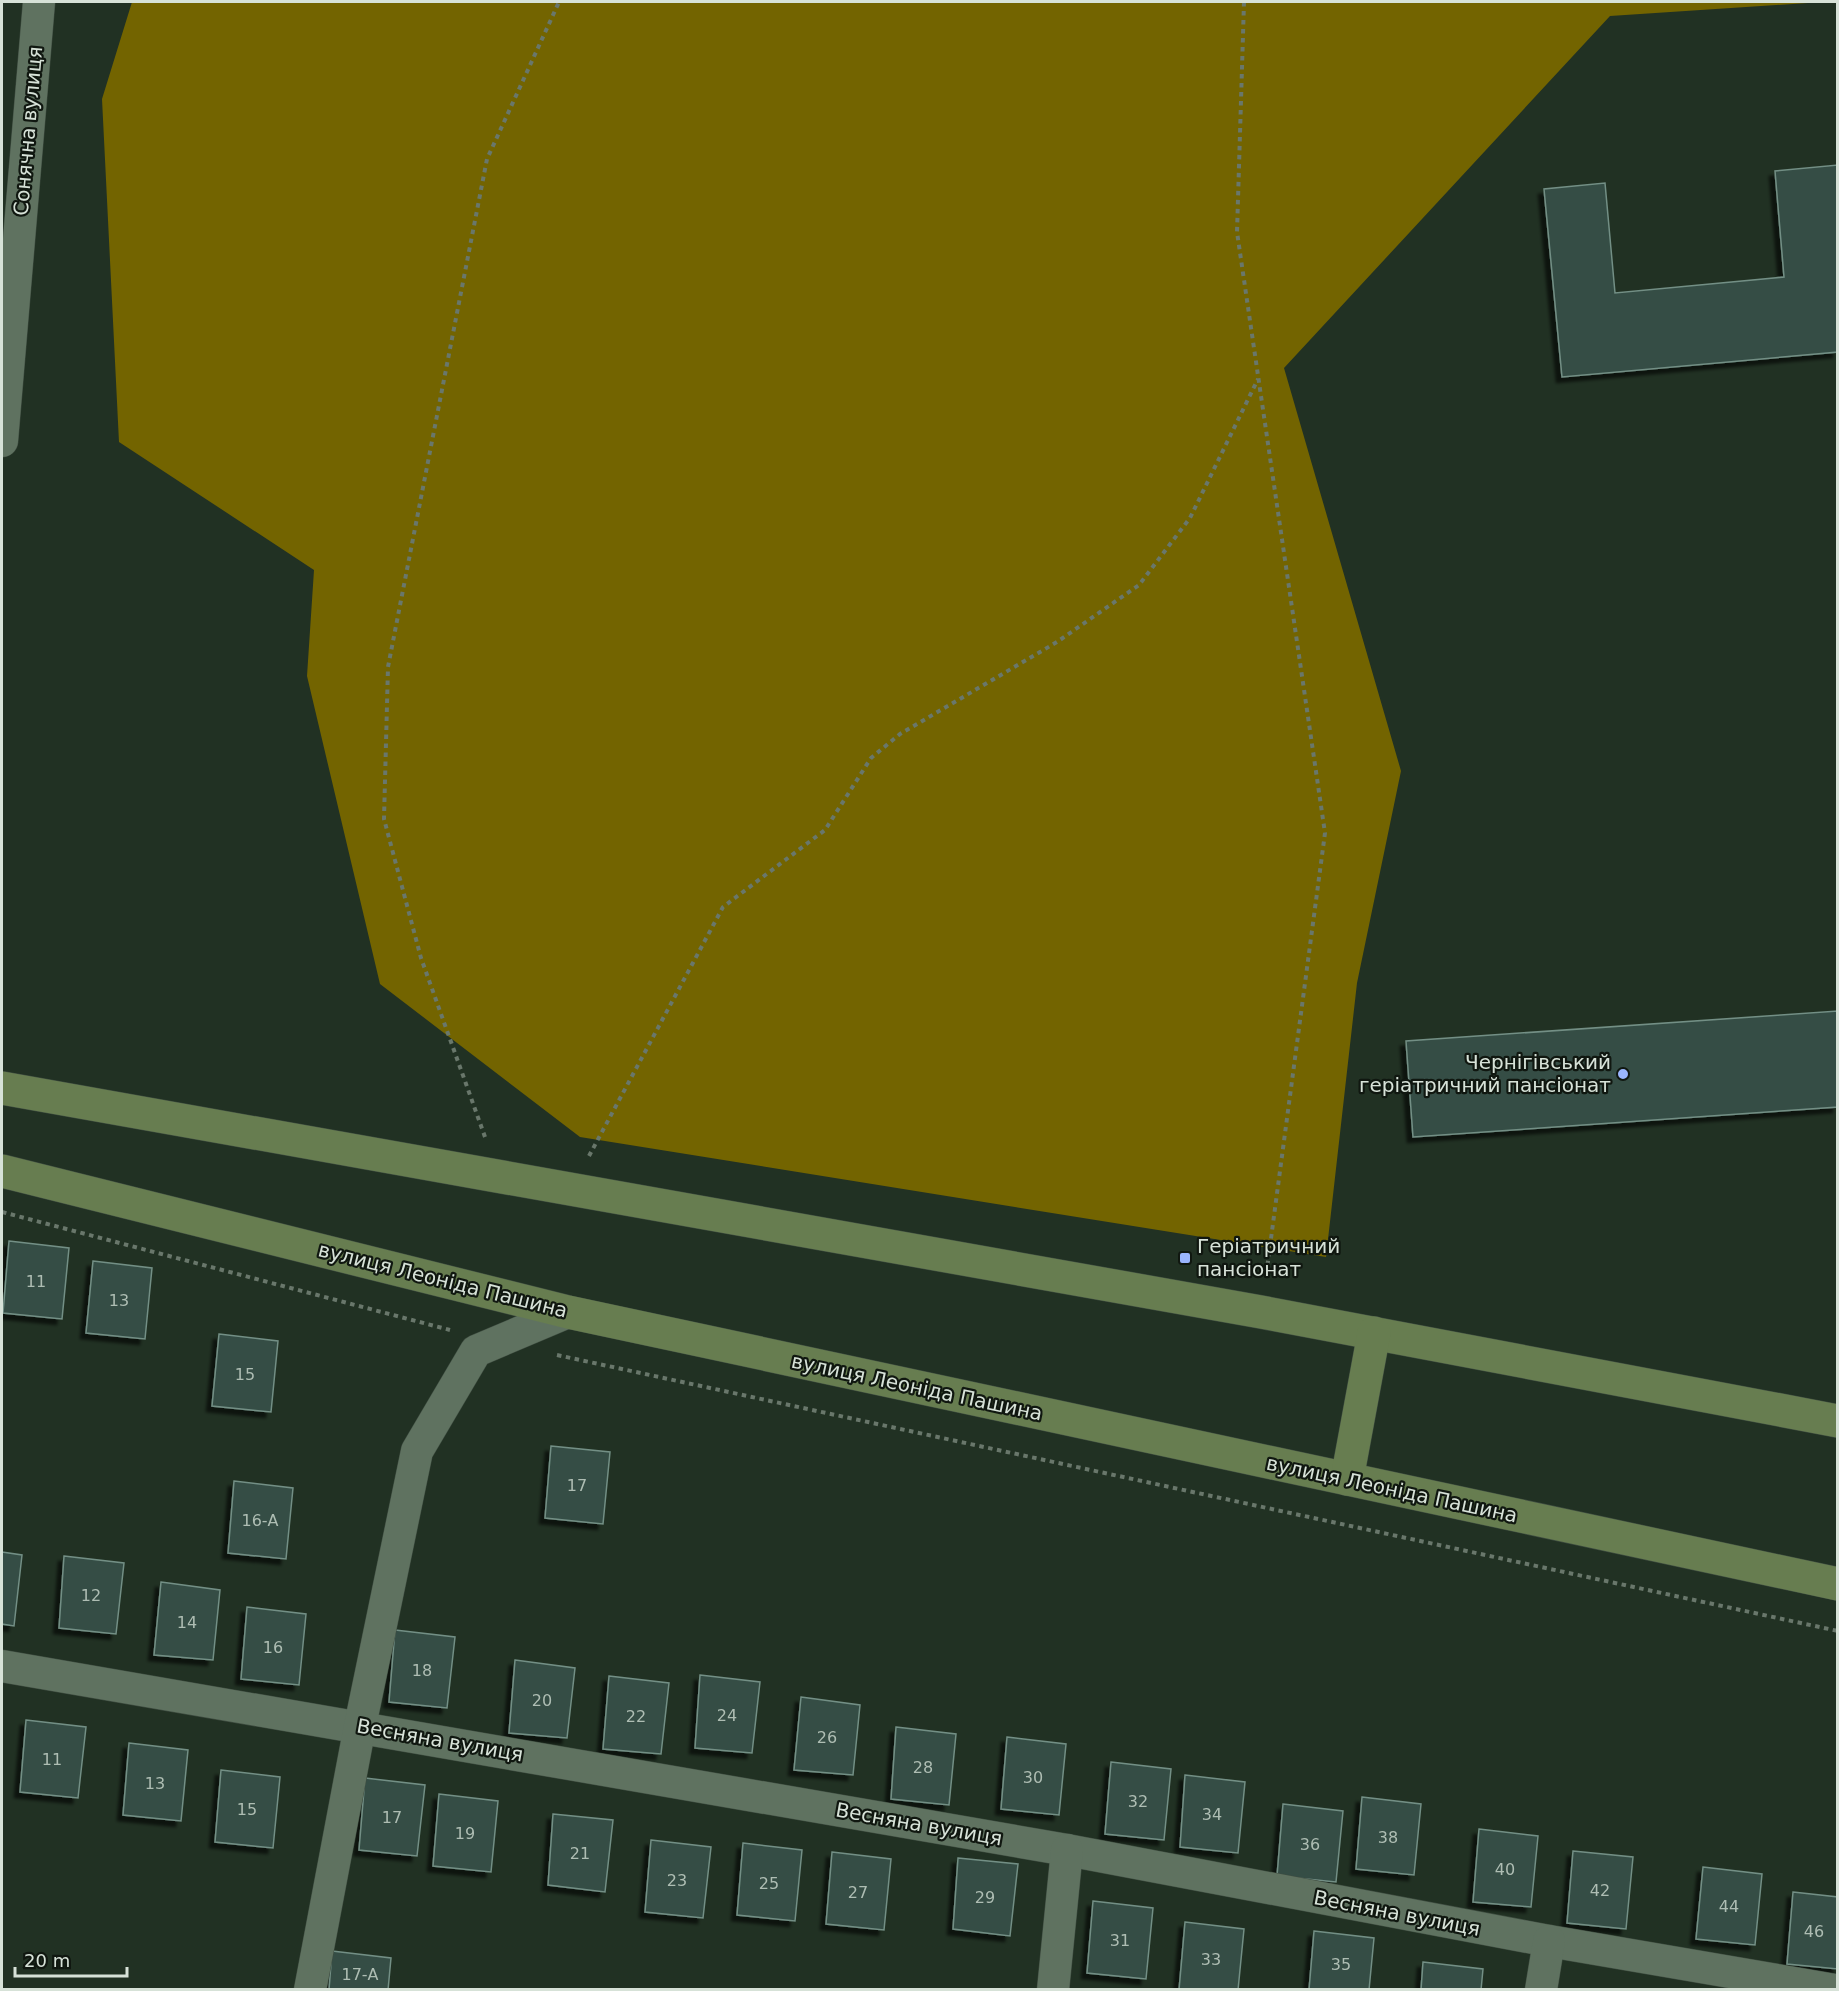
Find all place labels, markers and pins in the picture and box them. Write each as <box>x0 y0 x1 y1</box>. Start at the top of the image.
place label: Чернігівський геріатричний пансіонат <box>1359 1050 1611 1097</box>
marker: Чернігівський геріатричний пансіонат <box>1616 1067 1630 1081</box>
place label: Геріатричний пансіонат <box>1197 1234 1340 1281</box>
marker: Геріатричний пансіонат <box>1178 1251 1192 1265</box>

